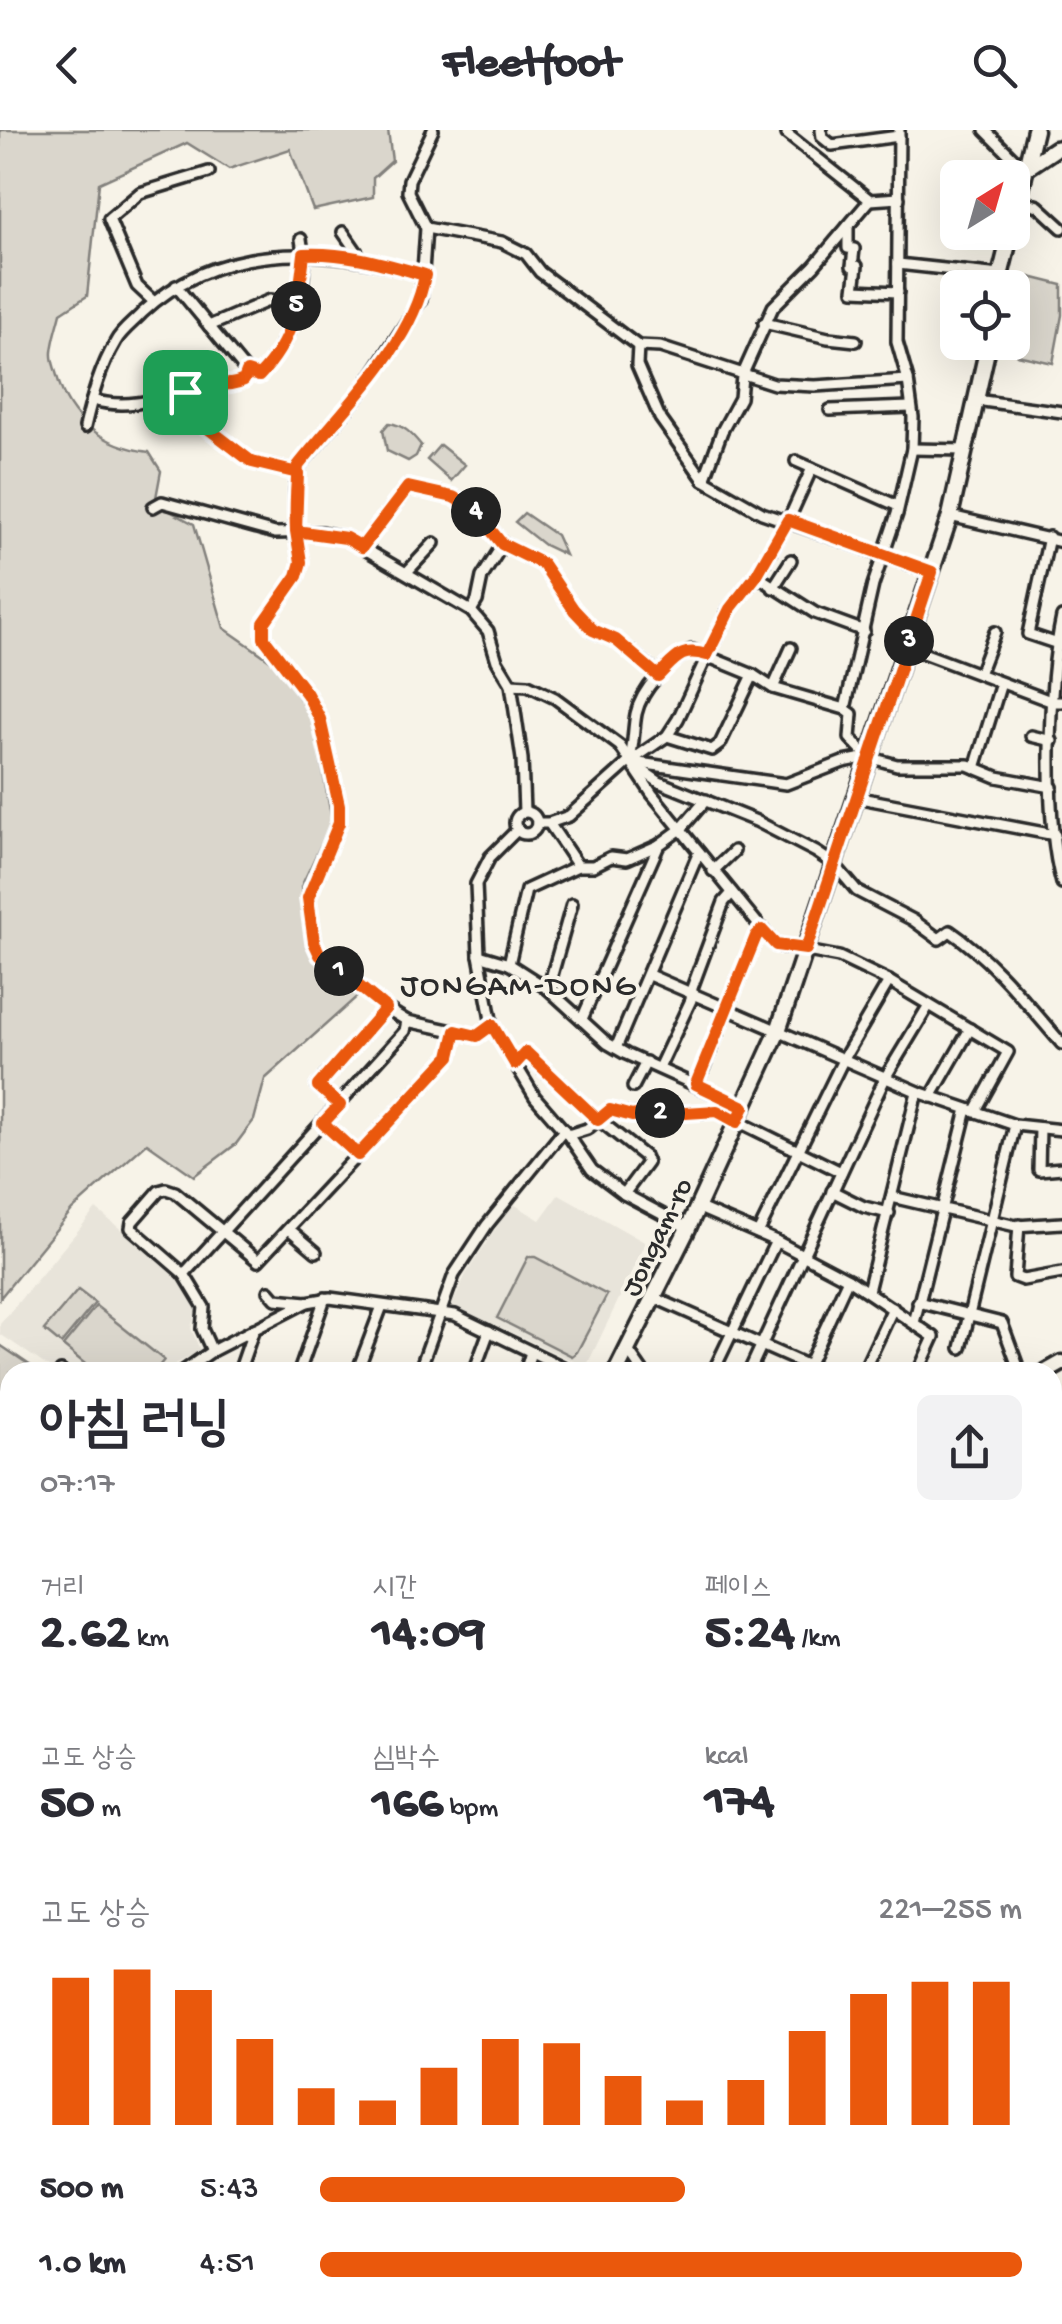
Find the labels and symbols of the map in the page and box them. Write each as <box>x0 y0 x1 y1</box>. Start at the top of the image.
north arrow <box>940 160 1030 250</box>
pin: 5 <box>271 281 321 331</box>
pin <box>143 350 228 435</box>
pin: 4 <box>451 487 501 537</box>
pin: 3 <box>884 616 934 666</box>
pin: 1 <box>314 946 364 996</box>
district label: JONGAM-DONG <box>400 969 638 1007</box>
pin: 2 <box>635 1088 685 1138</box>
street label: Jongam-ro <box>616 1174 702 1302</box>

